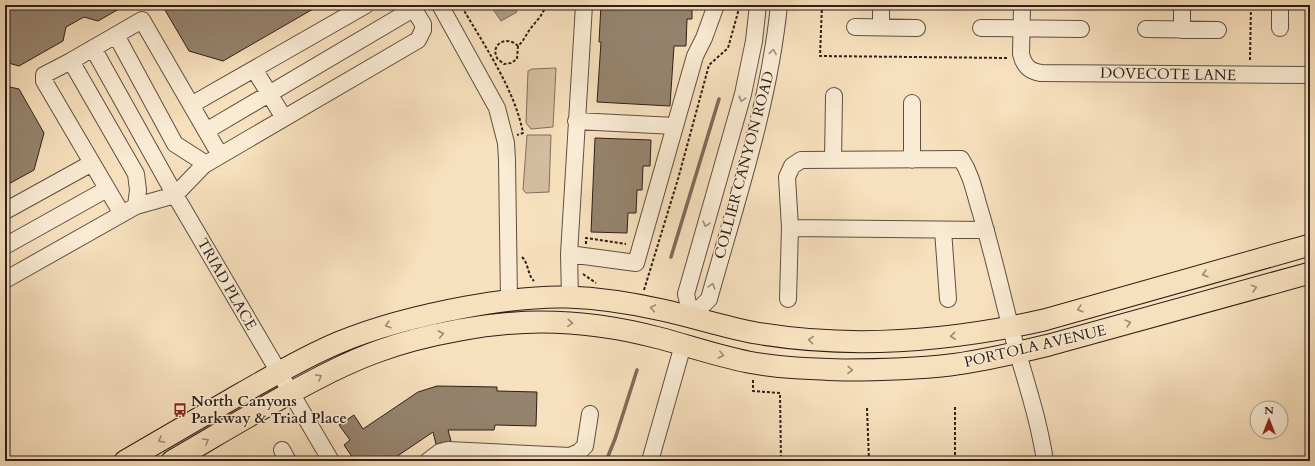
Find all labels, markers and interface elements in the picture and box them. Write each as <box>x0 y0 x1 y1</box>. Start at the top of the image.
one-way arrow <box>768 49 777 55</box>
street label: DOVECOTE LANE <box>1100 63 1236 85</box>
street label: COLLIER CANYON ROAD <box>709 69 779 261</box>
one-way arrow <box>738 95 747 102</box>
one-way arrow <box>702 220 711 227</box>
street label: TRIAD PLACE <box>193 235 261 333</box>
one-way arrow <box>1202 269 1209 278</box>
one-way arrow <box>707 283 716 290</box>
one-way arrow <box>1250 284 1257 293</box>
one-way arrow <box>1077 304 1084 313</box>
one-way arrow <box>650 305 656 313</box>
one-way arrow <box>567 319 573 328</box>
one-way arrow <box>1125 319 1132 328</box>
one-way arrow <box>385 320 392 329</box>
street label: PORTOLA AVENUE <box>962 320 1108 372</box>
one-way arrow <box>438 331 444 339</box>
one-way arrow <box>950 331 956 340</box>
one-way arrow <box>808 336 814 345</box>
one-way arrow <box>718 351 724 359</box>
one-way arrow <box>847 366 853 374</box>
one-way arrow <box>315 375 322 382</box>
place label: North Canyons Parkway & Triad Place <box>191 391 347 428</box>
north arrow <box>1249 400 1289 440</box>
bus stop icon: North Canyons Parkway & Triad Place <box>172 402 188 418</box>
text: N <box>1264 403 1274 418</box>
one-way arrow <box>157 436 165 443</box>
one-way arrow <box>202 439 209 446</box>

